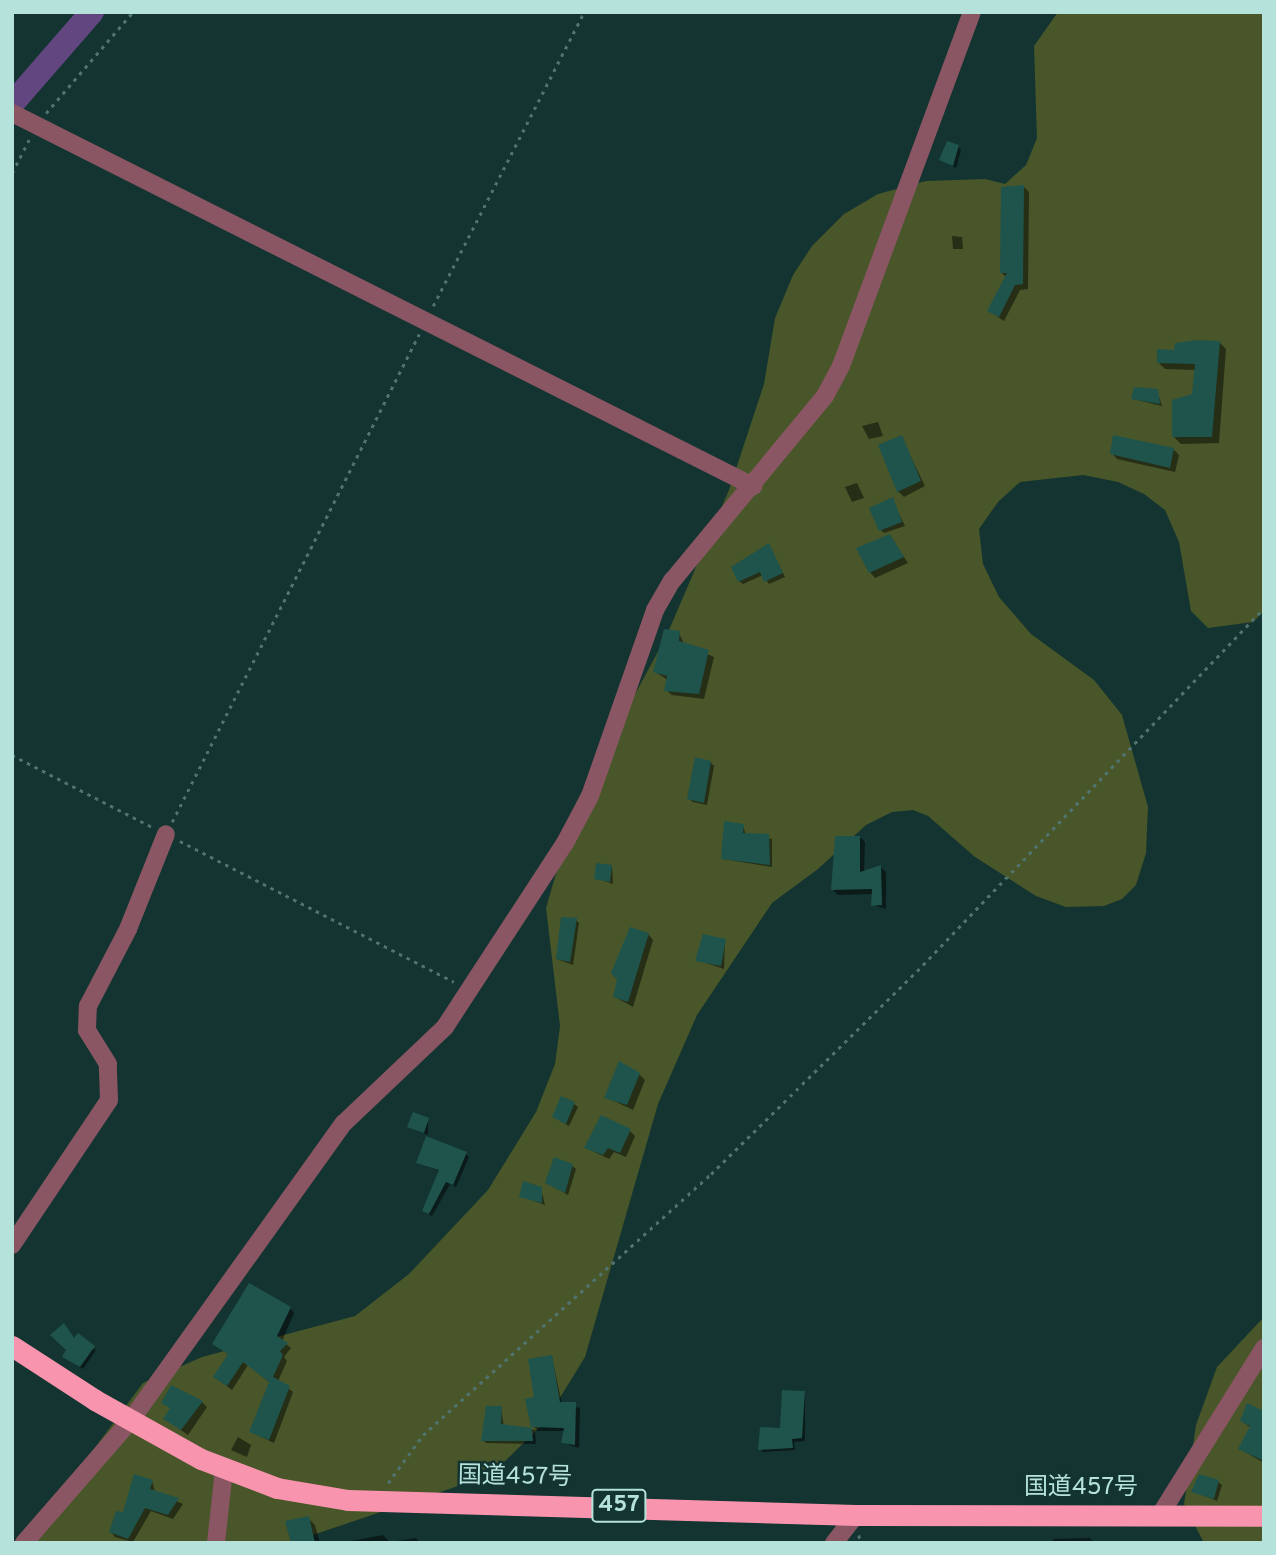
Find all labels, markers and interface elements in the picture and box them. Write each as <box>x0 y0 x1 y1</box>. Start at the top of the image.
street label: 国道457号 <box>458 1463 572 1493</box>
street label: 国道457号 <box>1024 1475 1138 1503</box>
road number: 457 <box>591 1486 647 1526</box>

